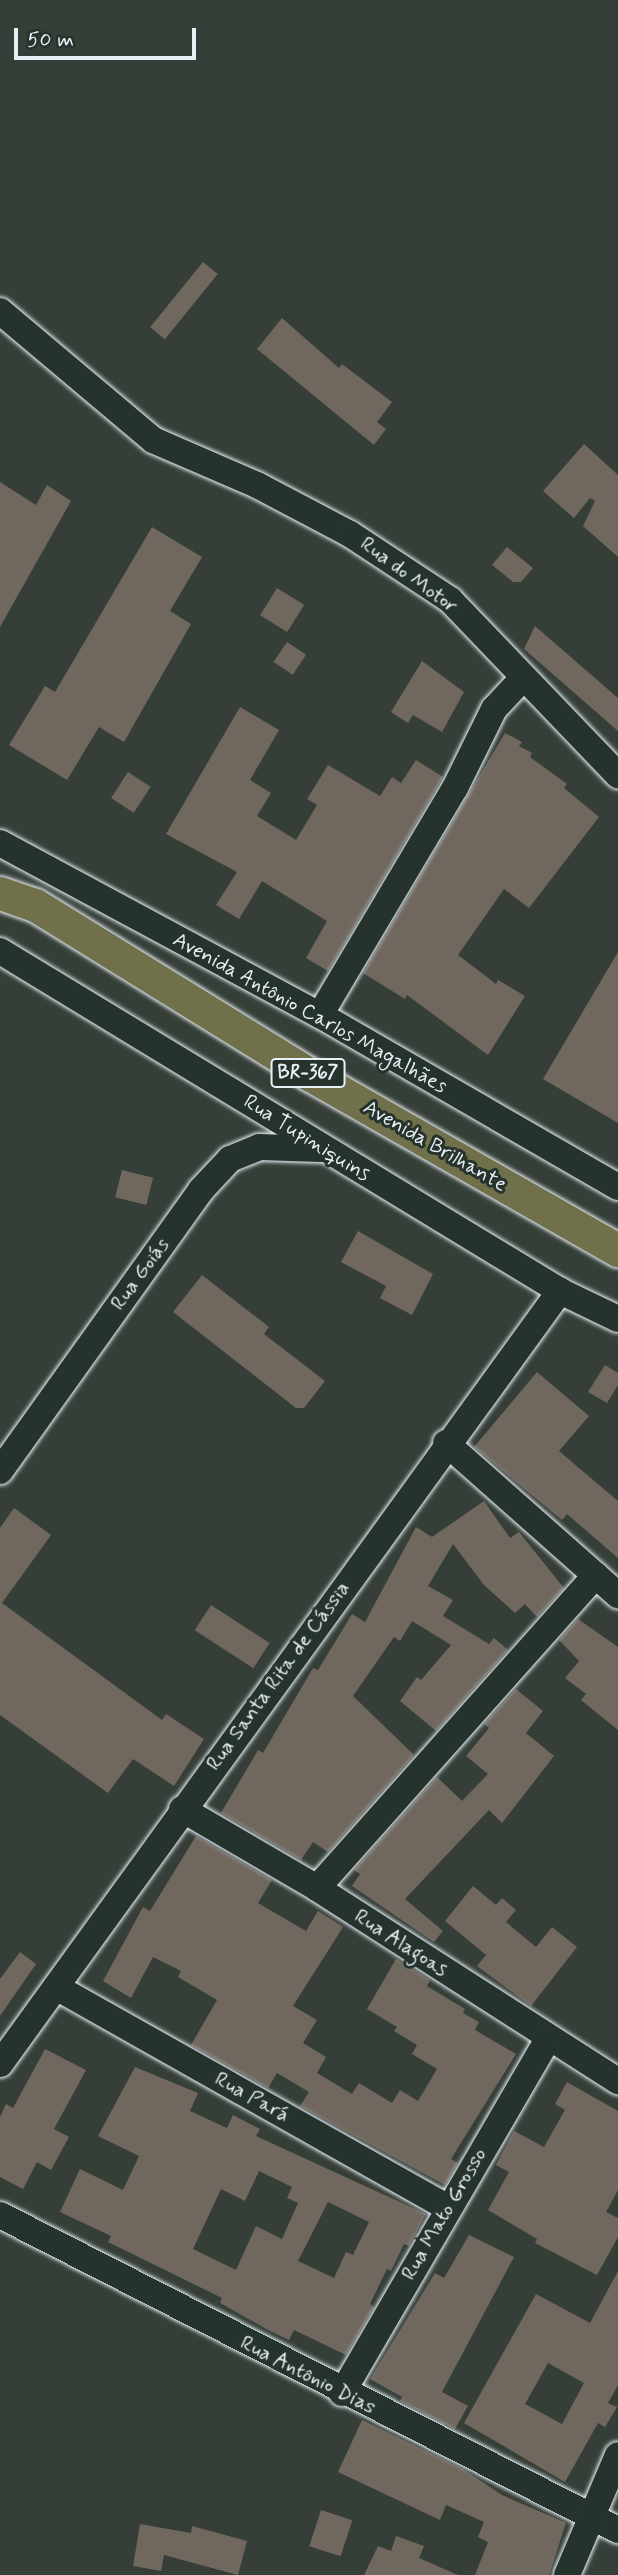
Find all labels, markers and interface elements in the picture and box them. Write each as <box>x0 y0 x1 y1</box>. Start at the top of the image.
scale bar <box>18 14 200 58</box>
text: 50 m <box>27 26 74 54</box>
street label: Rua do Motor <box>356 532 462 618</box>
street label: Avenida Antônio Carlos Magalhães <box>171 928 449 1098</box>
road number: BR-367 <box>270 1058 346 1088</box>
street label: Rua Tupiniquins <box>242 1091 372 1185</box>
street label: Avenida Brilhante <box>360 1095 510 1197</box>
street label: Rua Goiás <box>105 1232 175 1316</box>
street label: Rua Santa Rita de Cássia <box>203 1579 353 1773</box>
street label: Rua Alagoas <box>351 1904 451 1982</box>
street label: Rua Pará <box>211 2067 293 2127</box>
street label: Rua Mato Grosso <box>397 2145 491 2283</box>
street label: Rua Antônio Dias <box>237 2330 379 2420</box>

